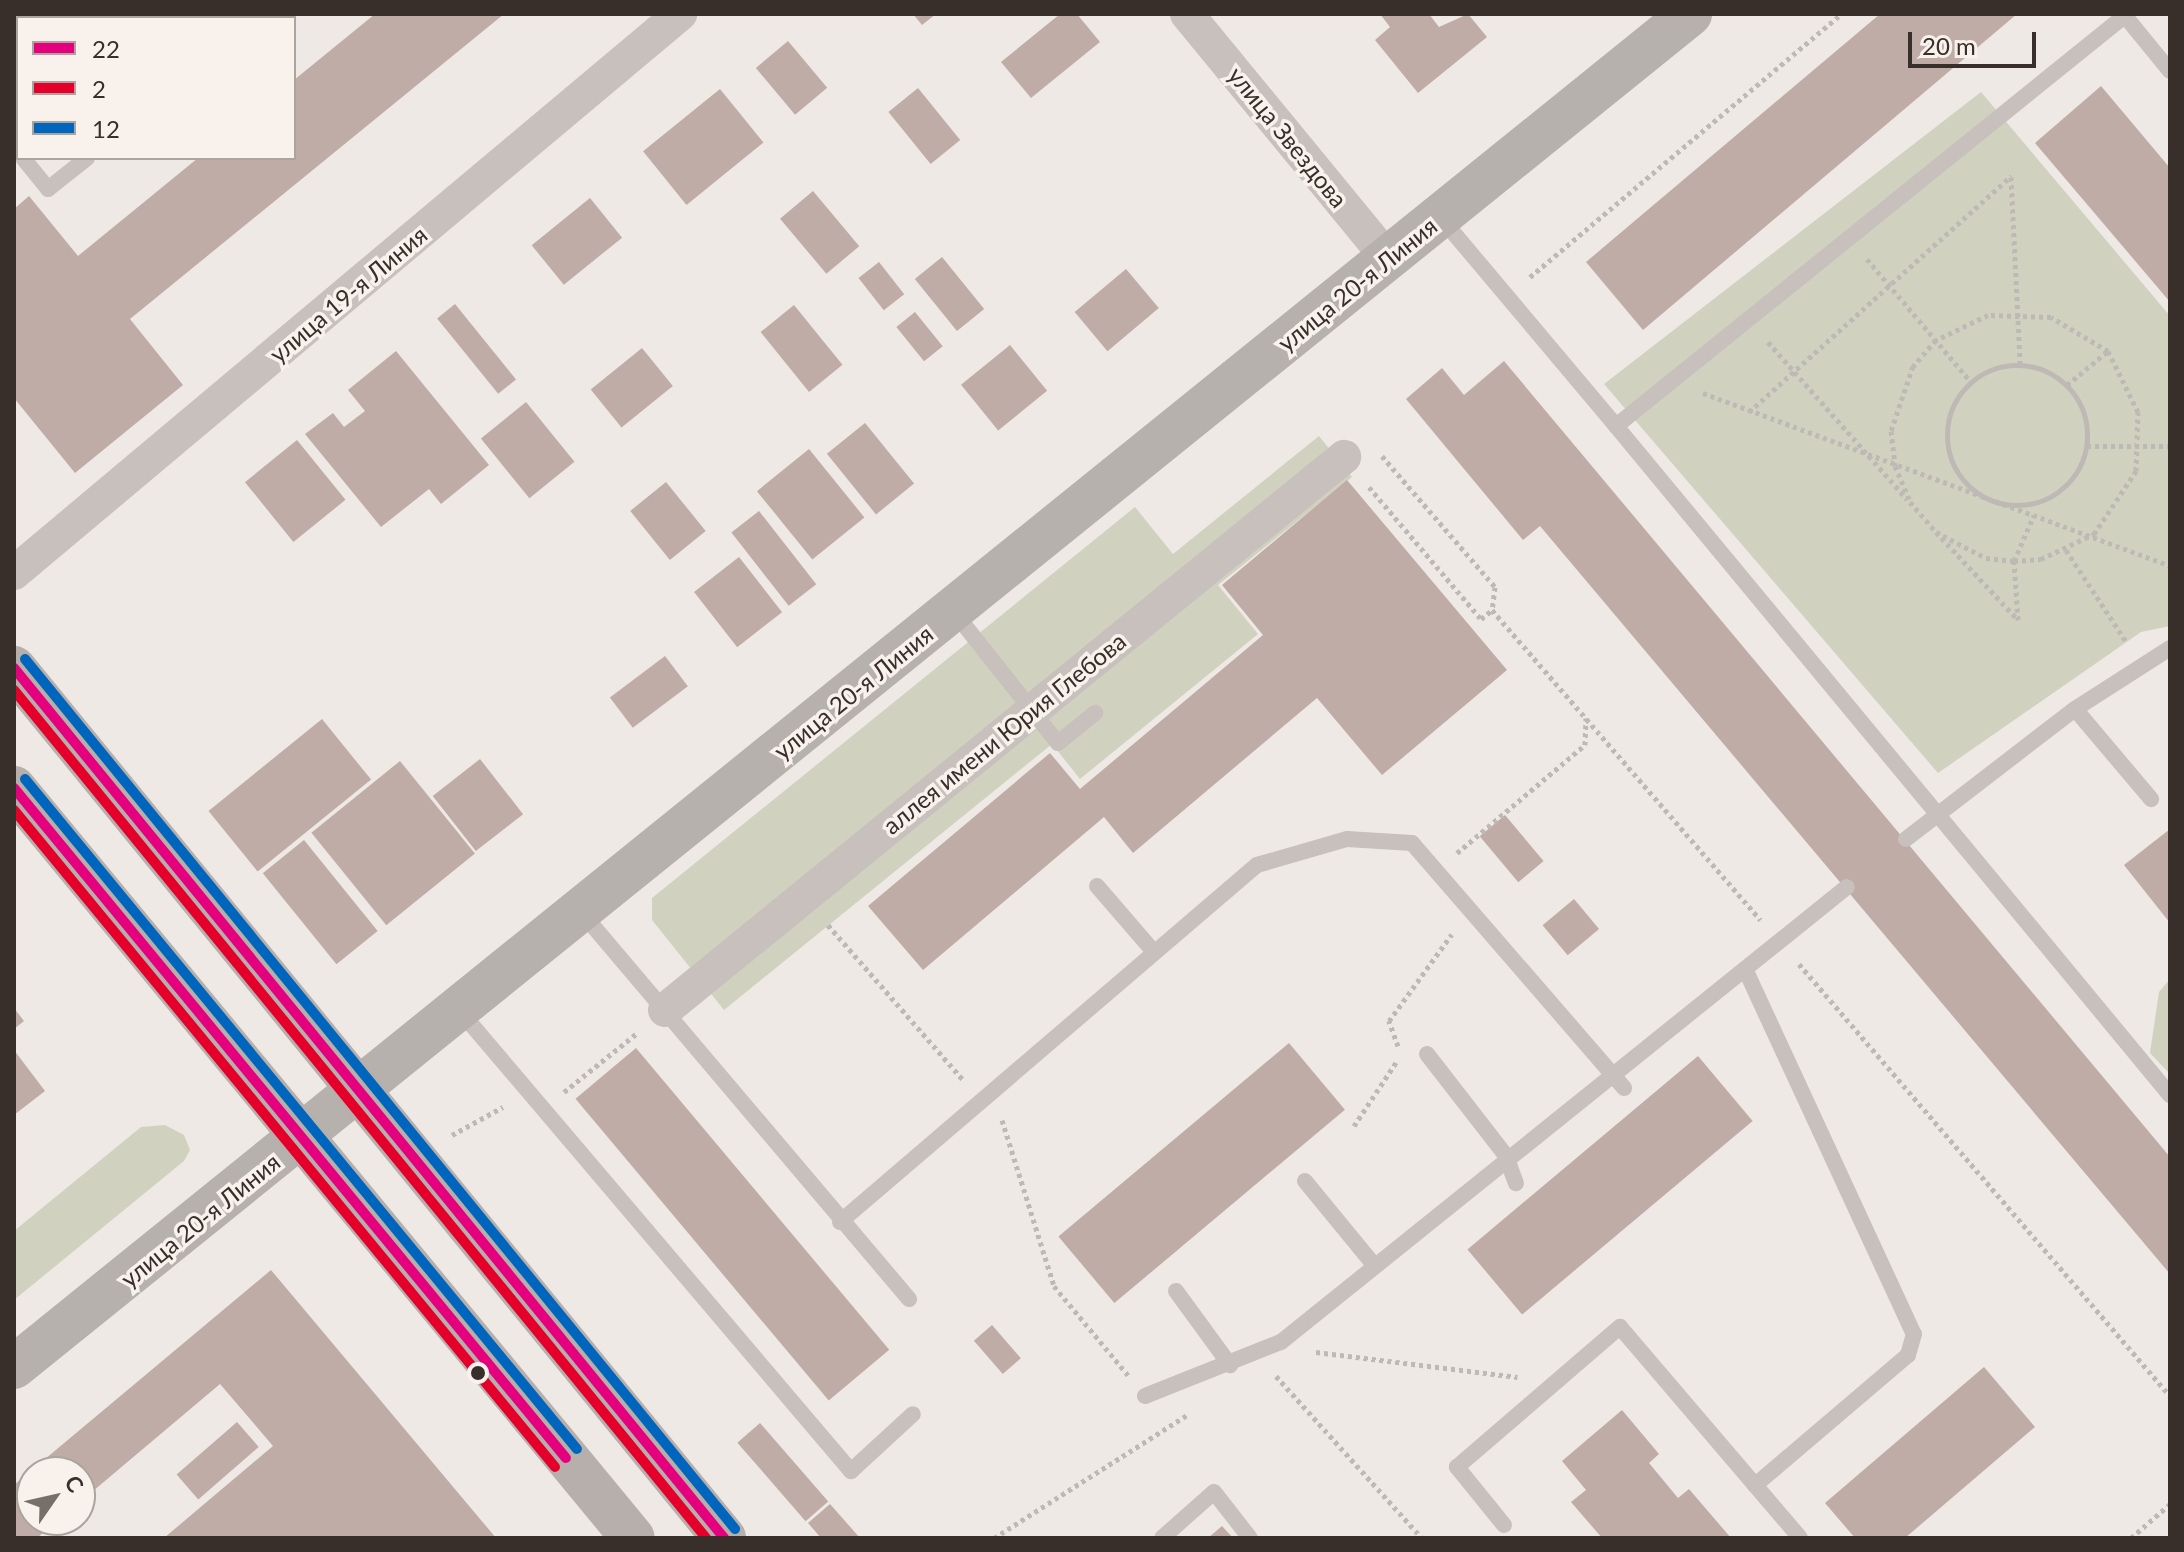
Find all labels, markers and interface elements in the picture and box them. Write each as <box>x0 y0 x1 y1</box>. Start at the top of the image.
legend <box>16 16 296 160</box>
scale bar <box>1912 16 2040 66</box>
text: 20 m <box>1922 31 1976 60</box>
text: 22 <box>92 34 120 63</box>
street label: улица Звездова <box>1223 61 1353 213</box>
text: 2 <box>92 74 106 103</box>
text: 12 <box>92 114 120 143</box>
street label: улица 20-я Линия <box>1272 211 1442 357</box>
street label: улица 19-я Линия <box>263 220 433 368</box>
street label: улица 20-я Линия <box>768 619 938 765</box>
street label: аллея имени Юрия Глебова <box>877 626 1131 840</box>
street label: улица 20-я Линия <box>115 1147 285 1293</box>
unlabelled marker <box>470 1365 486 1381</box>
north arrow <box>16 1456 96 1536</box>
text: С <box>59 1470 90 1497</box>

